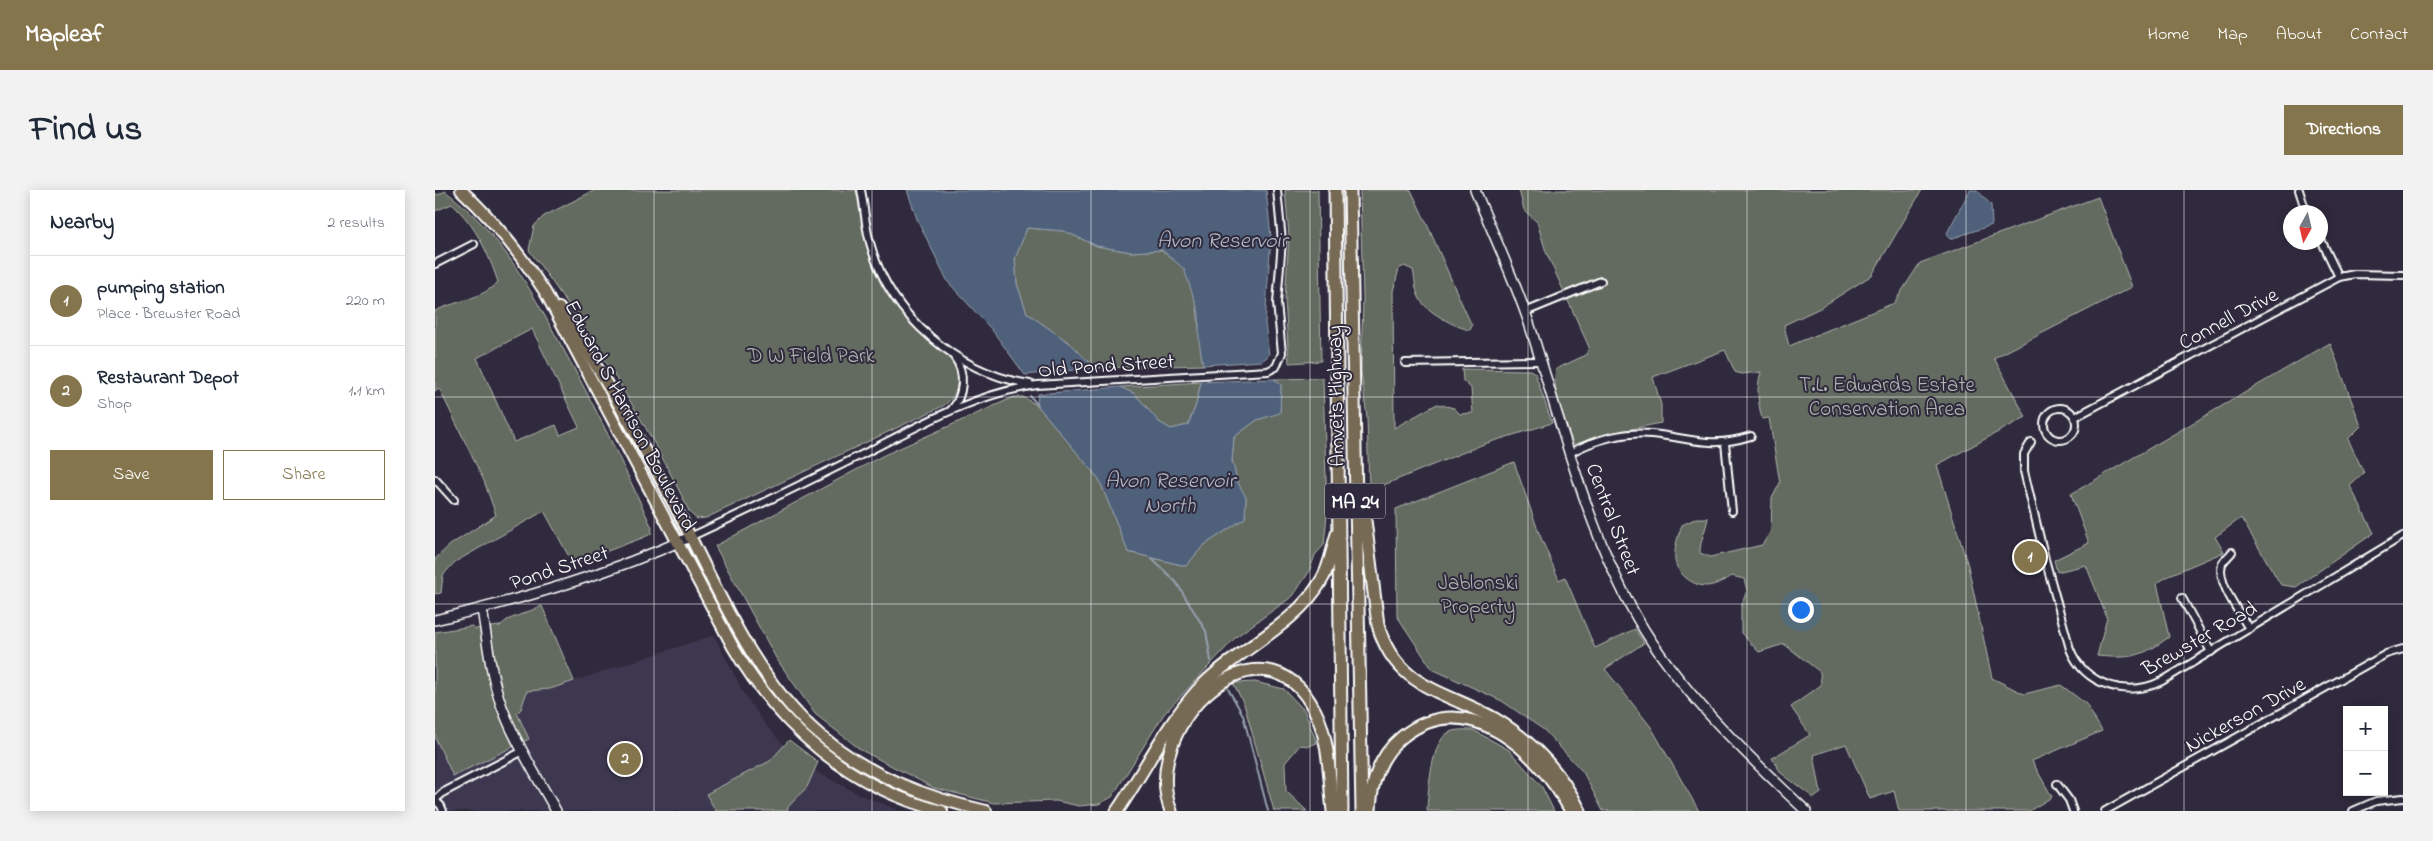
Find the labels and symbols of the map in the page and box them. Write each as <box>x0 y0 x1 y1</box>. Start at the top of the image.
north arrow <box>2283 205 2328 250</box>
water label: Avon Reservoir <box>1157 226 1290 258</box>
street label: Connell Drive <box>2174 281 2284 359</box>
street label: Edward S Harrison Boulevard <box>556 295 703 537</box>
street label: Amvets Highway <box>1321 325 1355 467</box>
park label: D W Field Park <box>746 342 876 372</box>
street label: Old Pond Street <box>1037 347 1175 387</box>
park label: T.L. Edwards Estate Conservation Area <box>1799 371 1975 425</box>
street label: Central Street <box>1577 459 1647 580</box>
water label: Avon Reservoir North <box>1105 466 1238 523</box>
road number: MA 24 <box>1325 484 1385 518</box>
pin: 1 <box>2014 538 2046 576</box>
street label: Pond Street <box>506 539 613 599</box>
park label: Jablonski Property <box>1438 569 1518 625</box>
street label: Brewster Road <box>2136 595 2263 685</box>
your location <box>1788 597 1814 623</box>
street label: Nickerson Drive <box>2180 670 2312 761</box>
pin: 2 <box>609 740 641 778</box>

